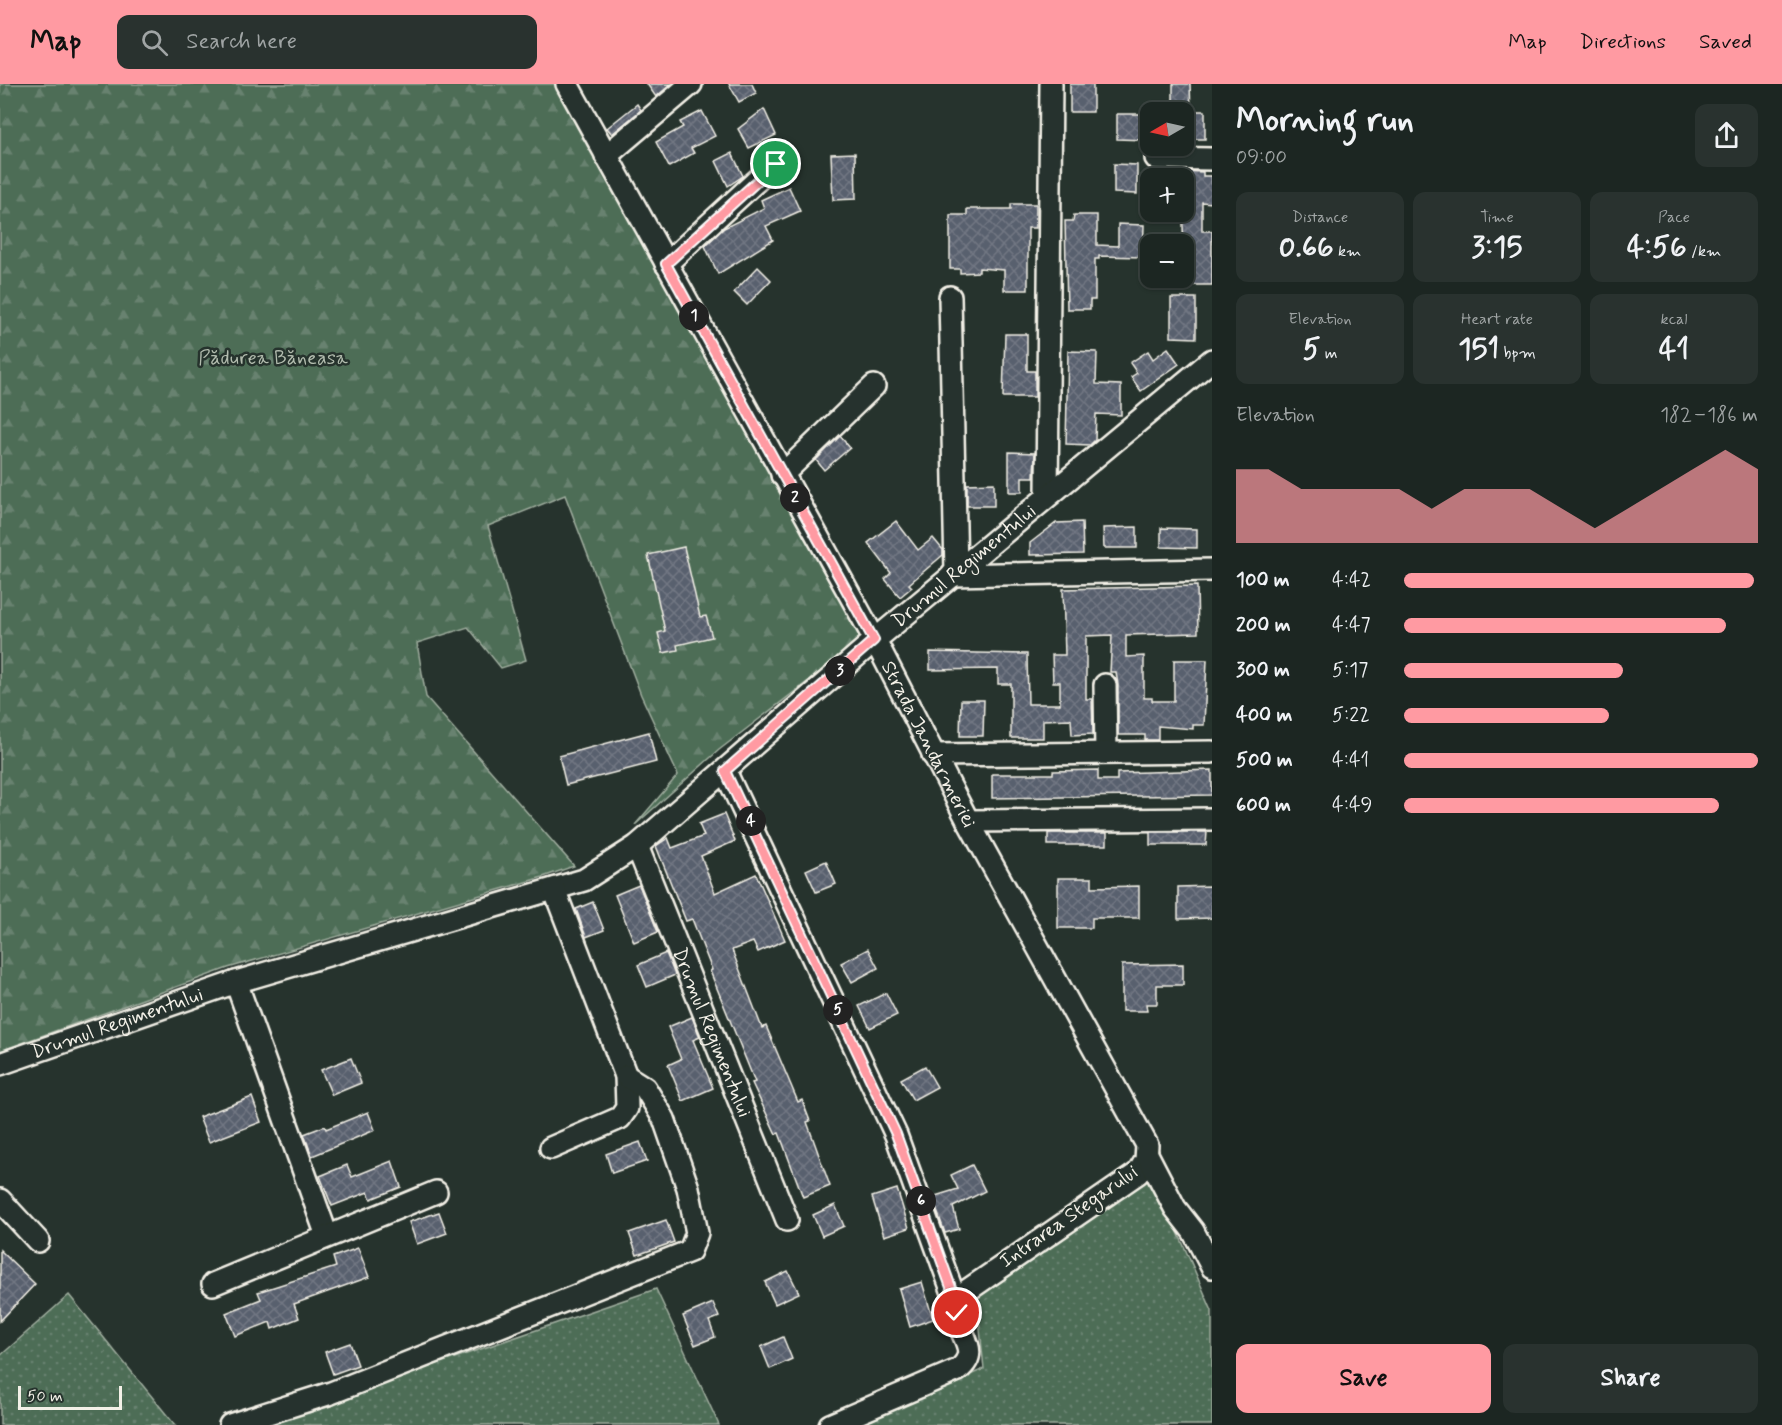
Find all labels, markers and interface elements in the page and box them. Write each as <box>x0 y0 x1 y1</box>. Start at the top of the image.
search box <box>117 15 537 69</box>
text: Map <box>30 24 81 61</box>
icon: search <box>138 26 171 59</box>
text: Search here <box>186 28 297 56</box>
text: Map <box>1508 28 1547 56</box>
text: Directions <box>1580 28 1666 56</box>
text: Saved <box>1699 28 1752 56</box>
text: Morning run <box>1236 99 1414 143</box>
north arrow <box>1140 102 1194 156</box>
map controls <box>1140 102 1194 288</box>
button: share <box>1695 104 1758 167</box>
pin <box>750 138 801 189</box>
text: 09:00 <box>1236 144 1287 171</box>
icon: arrive <box>759 147 792 180</box>
button: + <box>1140 168 1194 222</box>
text: Distance <box>1292 207 1348 228</box>
text: Time <box>1480 207 1514 228</box>
text: Pace <box>1658 207 1690 228</box>
text: 0.66 <box>1279 228 1334 267</box>
text: 3:15 <box>1472 228 1522 267</box>
text: 4:56 <box>1627 228 1687 267</box>
button: − <box>1140 234 1194 288</box>
text: km <box>1334 241 1361 262</box>
text: /km <box>1687 241 1721 262</box>
pin: 1 <box>679 301 709 331</box>
text: 1 <box>690 305 698 326</box>
text: Elevation <box>1289 309 1352 330</box>
text: Heart rate <box>1461 309 1533 330</box>
text: kcal <box>1661 309 1687 330</box>
text: 5 <box>1302 330 1320 369</box>
text: 151 <box>1458 330 1499 369</box>
text: 41 <box>1659 330 1689 369</box>
text: m <box>1320 343 1338 364</box>
text: bpm <box>1499 343 1536 364</box>
park label: Pădurea Băneasa <box>198 345 349 372</box>
text: Elevation <box>1236 402 1315 429</box>
text: 182–186 m <box>1660 402 1758 429</box>
pin: 2 <box>780 483 810 513</box>
text: 2 <box>791 487 799 508</box>
street label: Drumul Regimentului <box>886 498 1042 634</box>
text: 100 m <box>1236 567 1290 594</box>
text: 4:42 <box>1332 567 1371 594</box>
text: 200 m <box>1236 612 1291 639</box>
text: 4:47 <box>1332 612 1371 639</box>
pin: 3 <box>825 656 855 686</box>
street label: Strada Jandarmeriei <box>875 656 983 833</box>
text: 300 m <box>1236 657 1290 684</box>
text: 5:17 <box>1332 657 1368 684</box>
text: 3 <box>836 660 844 681</box>
text: 400 m <box>1236 702 1292 729</box>
text: 5:22 <box>1332 702 1370 729</box>
text: 500 m <box>1236 747 1293 774</box>
text: 4:41 <box>1332 747 1369 774</box>
text: 600 m <box>1236 792 1291 819</box>
text: 4:49 <box>1332 792 1373 819</box>
pin: 4 <box>736 806 766 836</box>
text: 4 <box>746 810 756 831</box>
street label: Drumul Regimentului <box>666 944 758 1121</box>
street label: Drumul Regimentului <box>27 981 207 1066</box>
pin: 5 <box>823 995 853 1025</box>
text: 5 <box>833 999 843 1020</box>
street label: Intrarea Stegarului <box>994 1159 1144 1276</box>
pin: 6 <box>906 1186 936 1216</box>
text: 6 <box>917 1190 925 1211</box>
pin <box>931 1287 982 1338</box>
icon: check <box>940 1296 973 1329</box>
button: Save <box>1236 1344 1491 1413</box>
button: Share <box>1503 1344 1758 1413</box>
scale bar <box>18 1383 122 1410</box>
text: 50 m <box>27 1386 63 1407</box>

